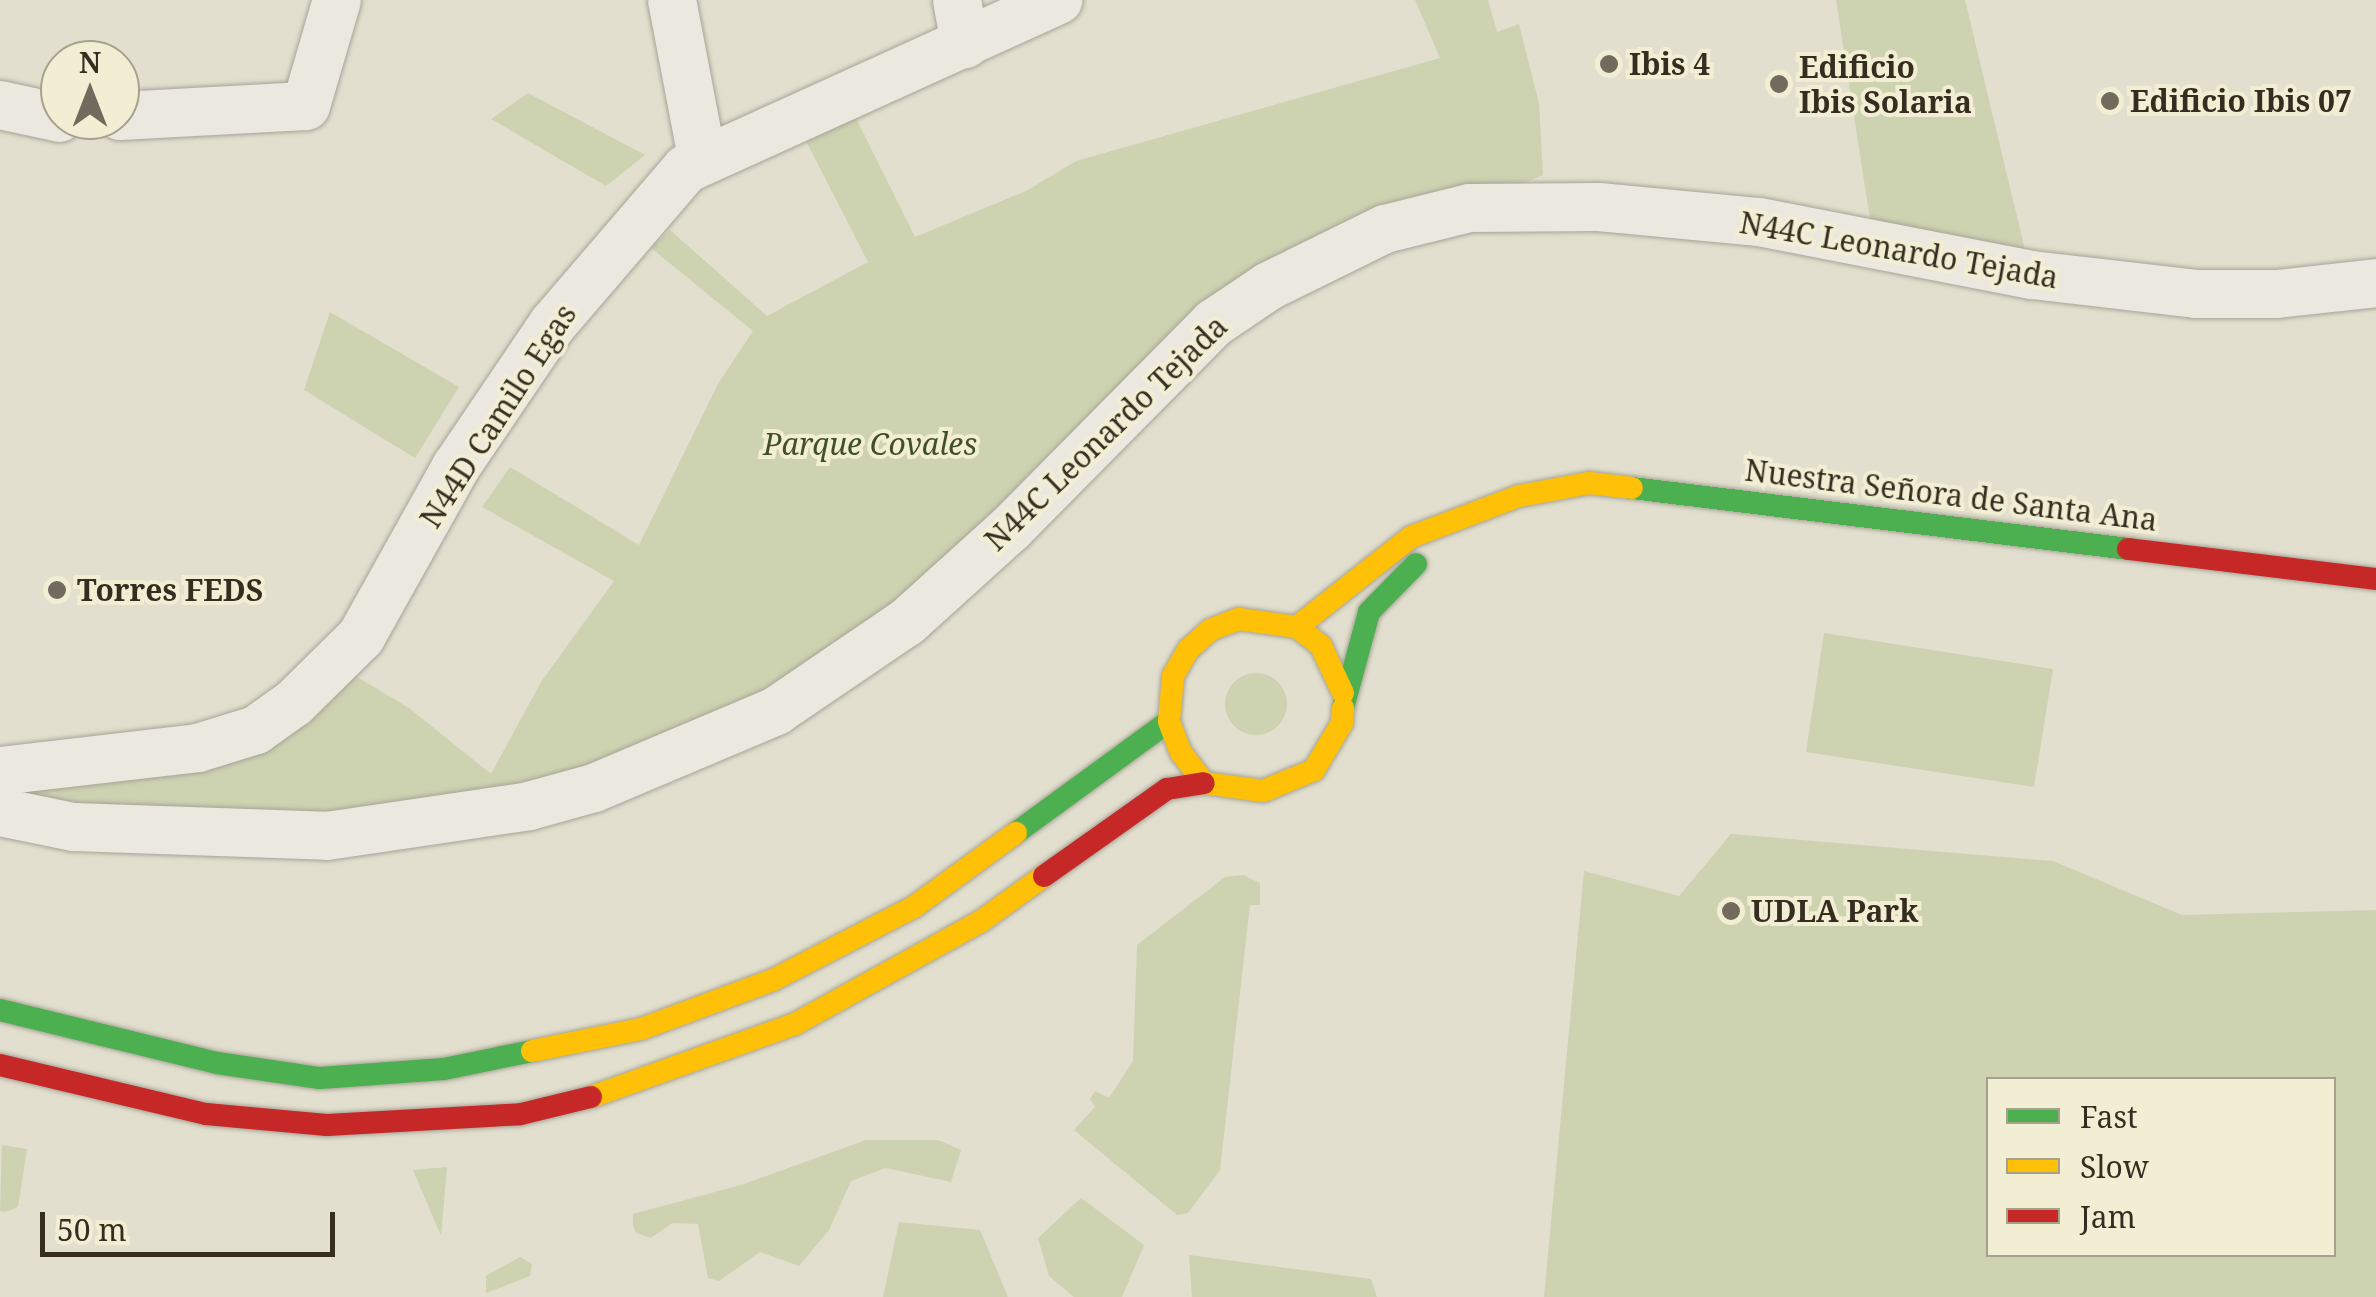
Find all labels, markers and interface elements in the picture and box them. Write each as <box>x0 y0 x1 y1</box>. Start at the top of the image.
north arrow <box>40 40 140 140</box>
text: N <box>79 43 101 81</box>
place label: Ibis 4 <box>1629 46 1710 82</box>
place label: Edificio Ibis Solaria <box>1799 49 1972 120</box>
marker: Ibis 4 <box>1598 53 1620 75</box>
marker: Edificio Ibis Solaria <box>1768 73 1790 95</box>
place label: Edificio Ibis 07 <box>2130 83 2352 119</box>
marker: Edificio Ibis 07 <box>2099 90 2121 112</box>
street label: N44C Leonardo Tejada <box>1737 204 2061 296</box>
street label: N44D Camilo Egas <box>412 298 584 534</box>
street label: N44C Leonardo Tejada <box>977 308 1235 558</box>
park label: Parque Covales <box>763 426 977 462</box>
street label: Nuestra Señora de Santa Ana <box>1743 452 2159 538</box>
place label: Torres FEDS <box>77 572 263 608</box>
marker: Torres FEDS <box>46 579 68 601</box>
place label: UDLA Park <box>1751 893 1918 929</box>
marker: UDLA Park <box>1720 900 1742 922</box>
legend <box>1986 1077 2336 1257</box>
text: Fast <box>2080 1096 2137 1137</box>
text: Slow <box>2080 1146 2149 1187</box>
scale bar <box>45 1192 340 1254</box>
text: Jam <box>2080 1196 2136 1237</box>
text: 50 m <box>57 1209 127 1250</box>

